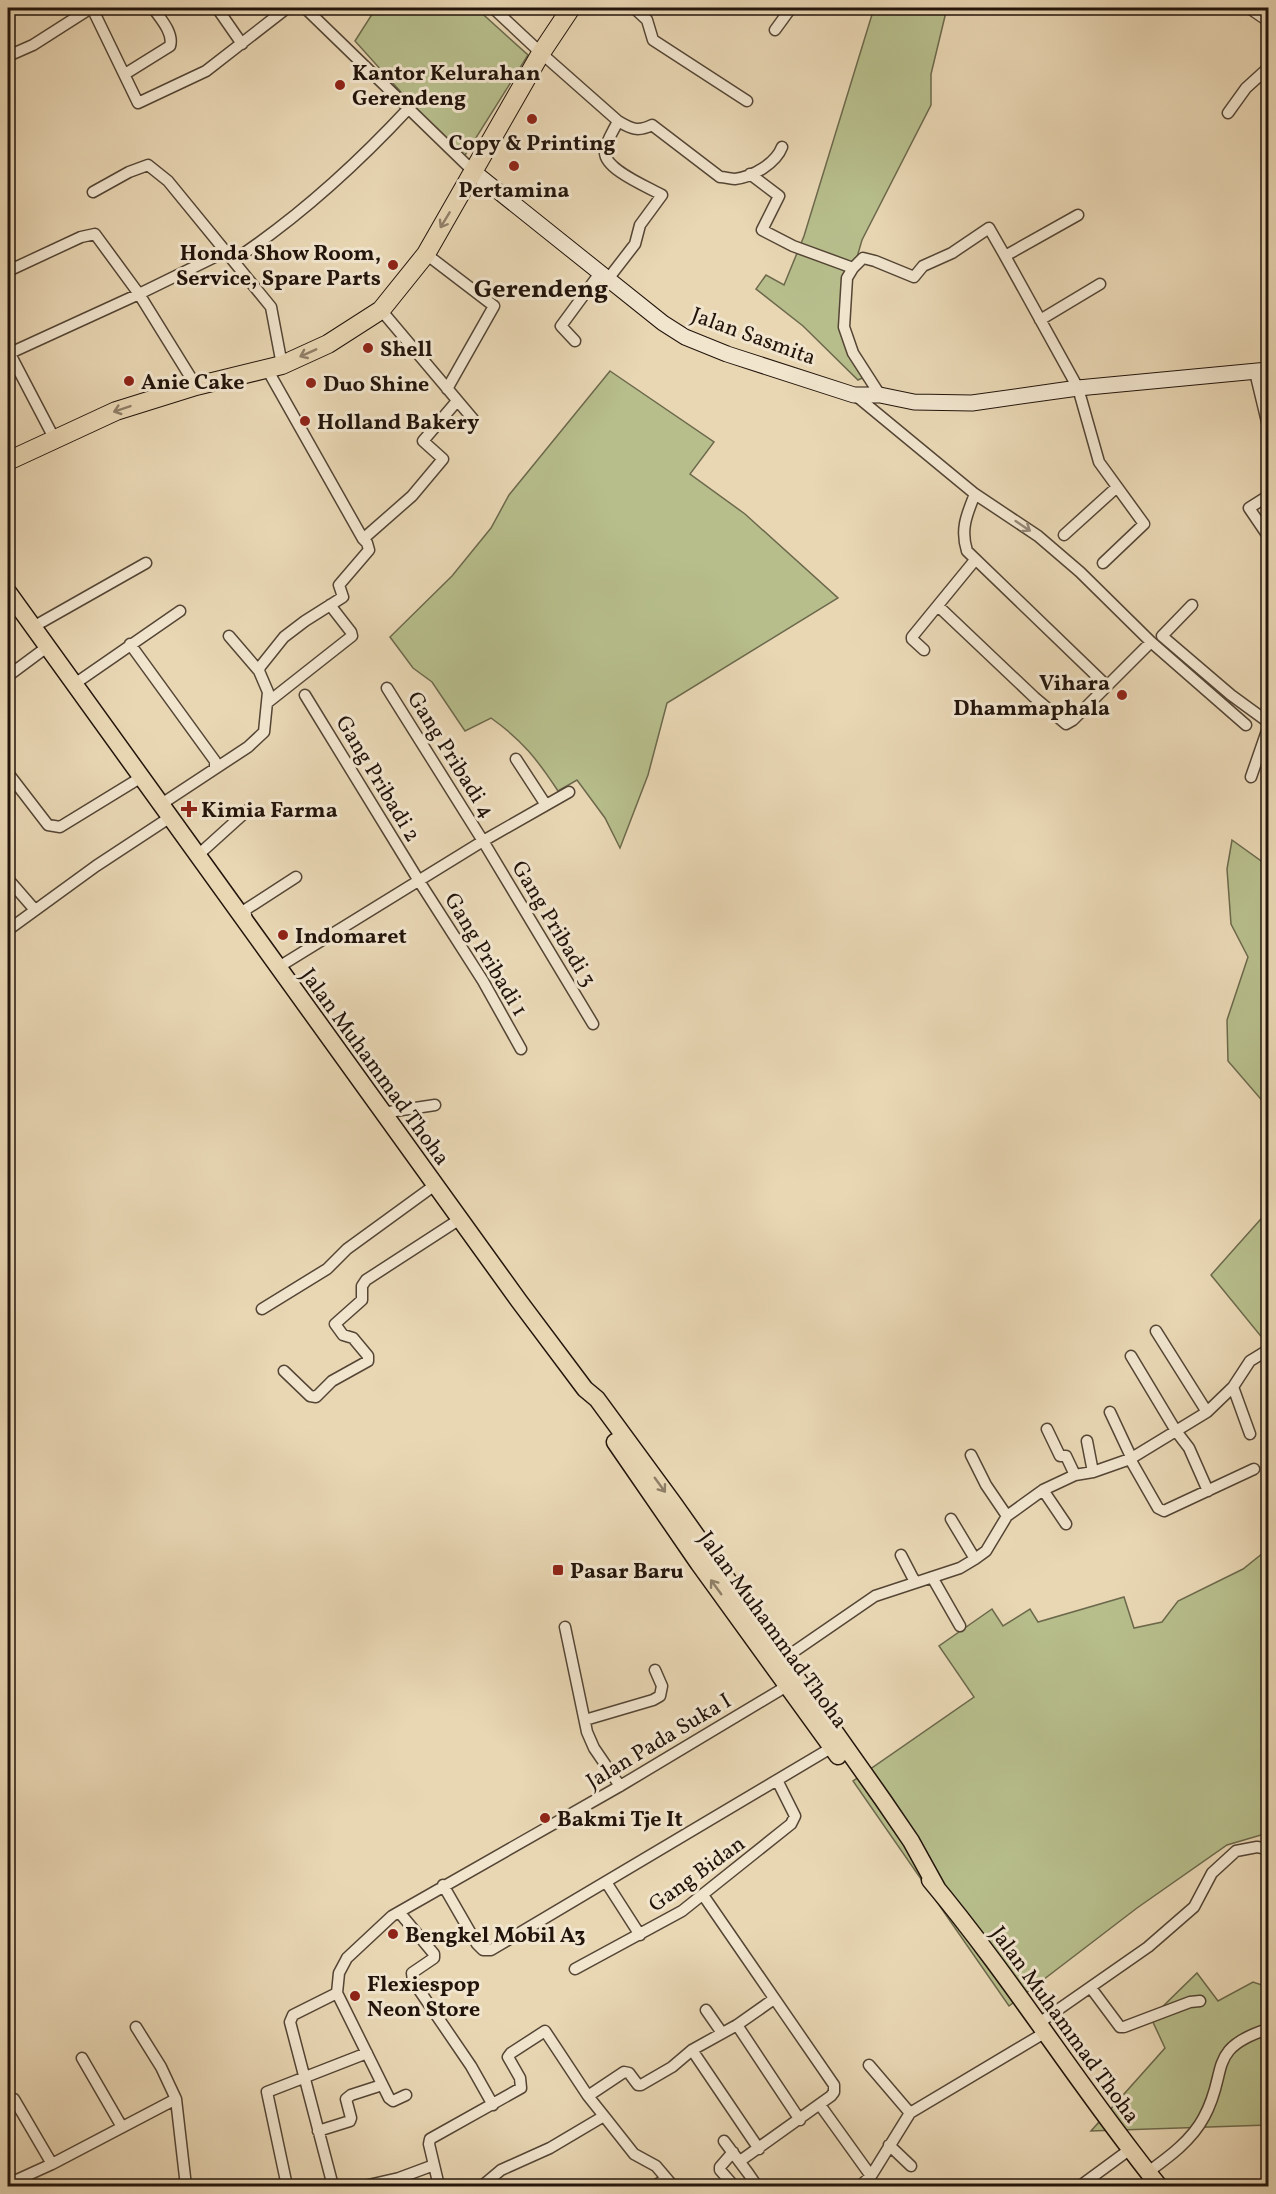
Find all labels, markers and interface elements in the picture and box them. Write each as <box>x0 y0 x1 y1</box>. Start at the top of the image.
place label: Kantor Kelurahan Gerendeng <box>352 59 540 115</box>
marker: Kantor Kelurahan Gerendeng <box>333 78 347 92</box>
marker: Copy & Printing <box>525 112 539 126</box>
place label: Copy & Printing <box>448 129 616 160</box>
marker: Pertamina <box>507 159 521 173</box>
place label: Pertamina <box>458 176 570 207</box>
one-way arrow <box>439 211 451 228</box>
place label: Honda Show Room, Service, Spare Parts <box>176 239 381 295</box>
marker: Honda Show Room, Service, Spare Parts <box>386 258 400 272</box>
district label: Gerendeng <box>474 272 608 308</box>
street label: Jalan Sasmita <box>686 300 820 374</box>
place label: Shell <box>380 335 432 366</box>
marker: Shell <box>361 341 375 355</box>
one-way arrow <box>300 347 318 359</box>
place label: Anie Cake <box>141 368 245 399</box>
place label: Duo Shine <box>323 370 429 401</box>
marker: Anie Cake <box>122 374 136 388</box>
marker: Duo Shine <box>304 376 318 390</box>
one-way arrow <box>113 405 132 416</box>
place label: Holland Bakery <box>317 408 480 439</box>
marker: Holland Bakery <box>298 414 312 428</box>
one-way arrow <box>1015 520 1032 533</box>
place label: Vihara Dhammaphala <box>953 669 1110 725</box>
street label: Gang Pribadi 4 <box>399 686 501 825</box>
marker: Vihara Dhammaphala <box>1115 688 1129 702</box>
street label: Gang Pribadi 2 <box>327 710 427 848</box>
place label: Kimia Farma <box>201 796 338 827</box>
marker: Kimia Farma <box>182 802 196 816</box>
street label: Gang Pribadi 3 <box>503 855 603 993</box>
street label: Gang Pribadi 1 <box>436 888 534 1023</box>
place label: Indomaret <box>295 922 407 953</box>
marker: Indomaret <box>276 928 290 942</box>
street label: Jalan Muhammad Thoha <box>292 963 456 1172</box>
one-way arrow <box>654 1476 666 1492</box>
street label: Jalan Muhammad Thoha <box>690 1526 854 1735</box>
place label: Pasar Baru <box>570 1557 684 1588</box>
marker: Pasar Baru <box>551 1563 565 1577</box>
one-way arrow <box>709 1579 722 1595</box>
street label: Jalan Pada Suka I <box>581 1687 738 1798</box>
place label: Bakmi Tje It <box>557 1805 683 1836</box>
marker: Bakmi Tje It <box>538 1811 552 1825</box>
street label: Gang Bidan <box>643 1829 752 1921</box>
place label: Bengkel Mobil A3 <box>405 1921 586 1952</box>
street label: Jalan Muhammad Thoha <box>982 1921 1146 2130</box>
marker: Bengkel Mobil A3 <box>386 1927 400 1941</box>
place label: Flexiespop Neon Store <box>367 1970 480 2026</box>
marker: Flexiespop Neon Store <box>348 1989 362 2003</box>

